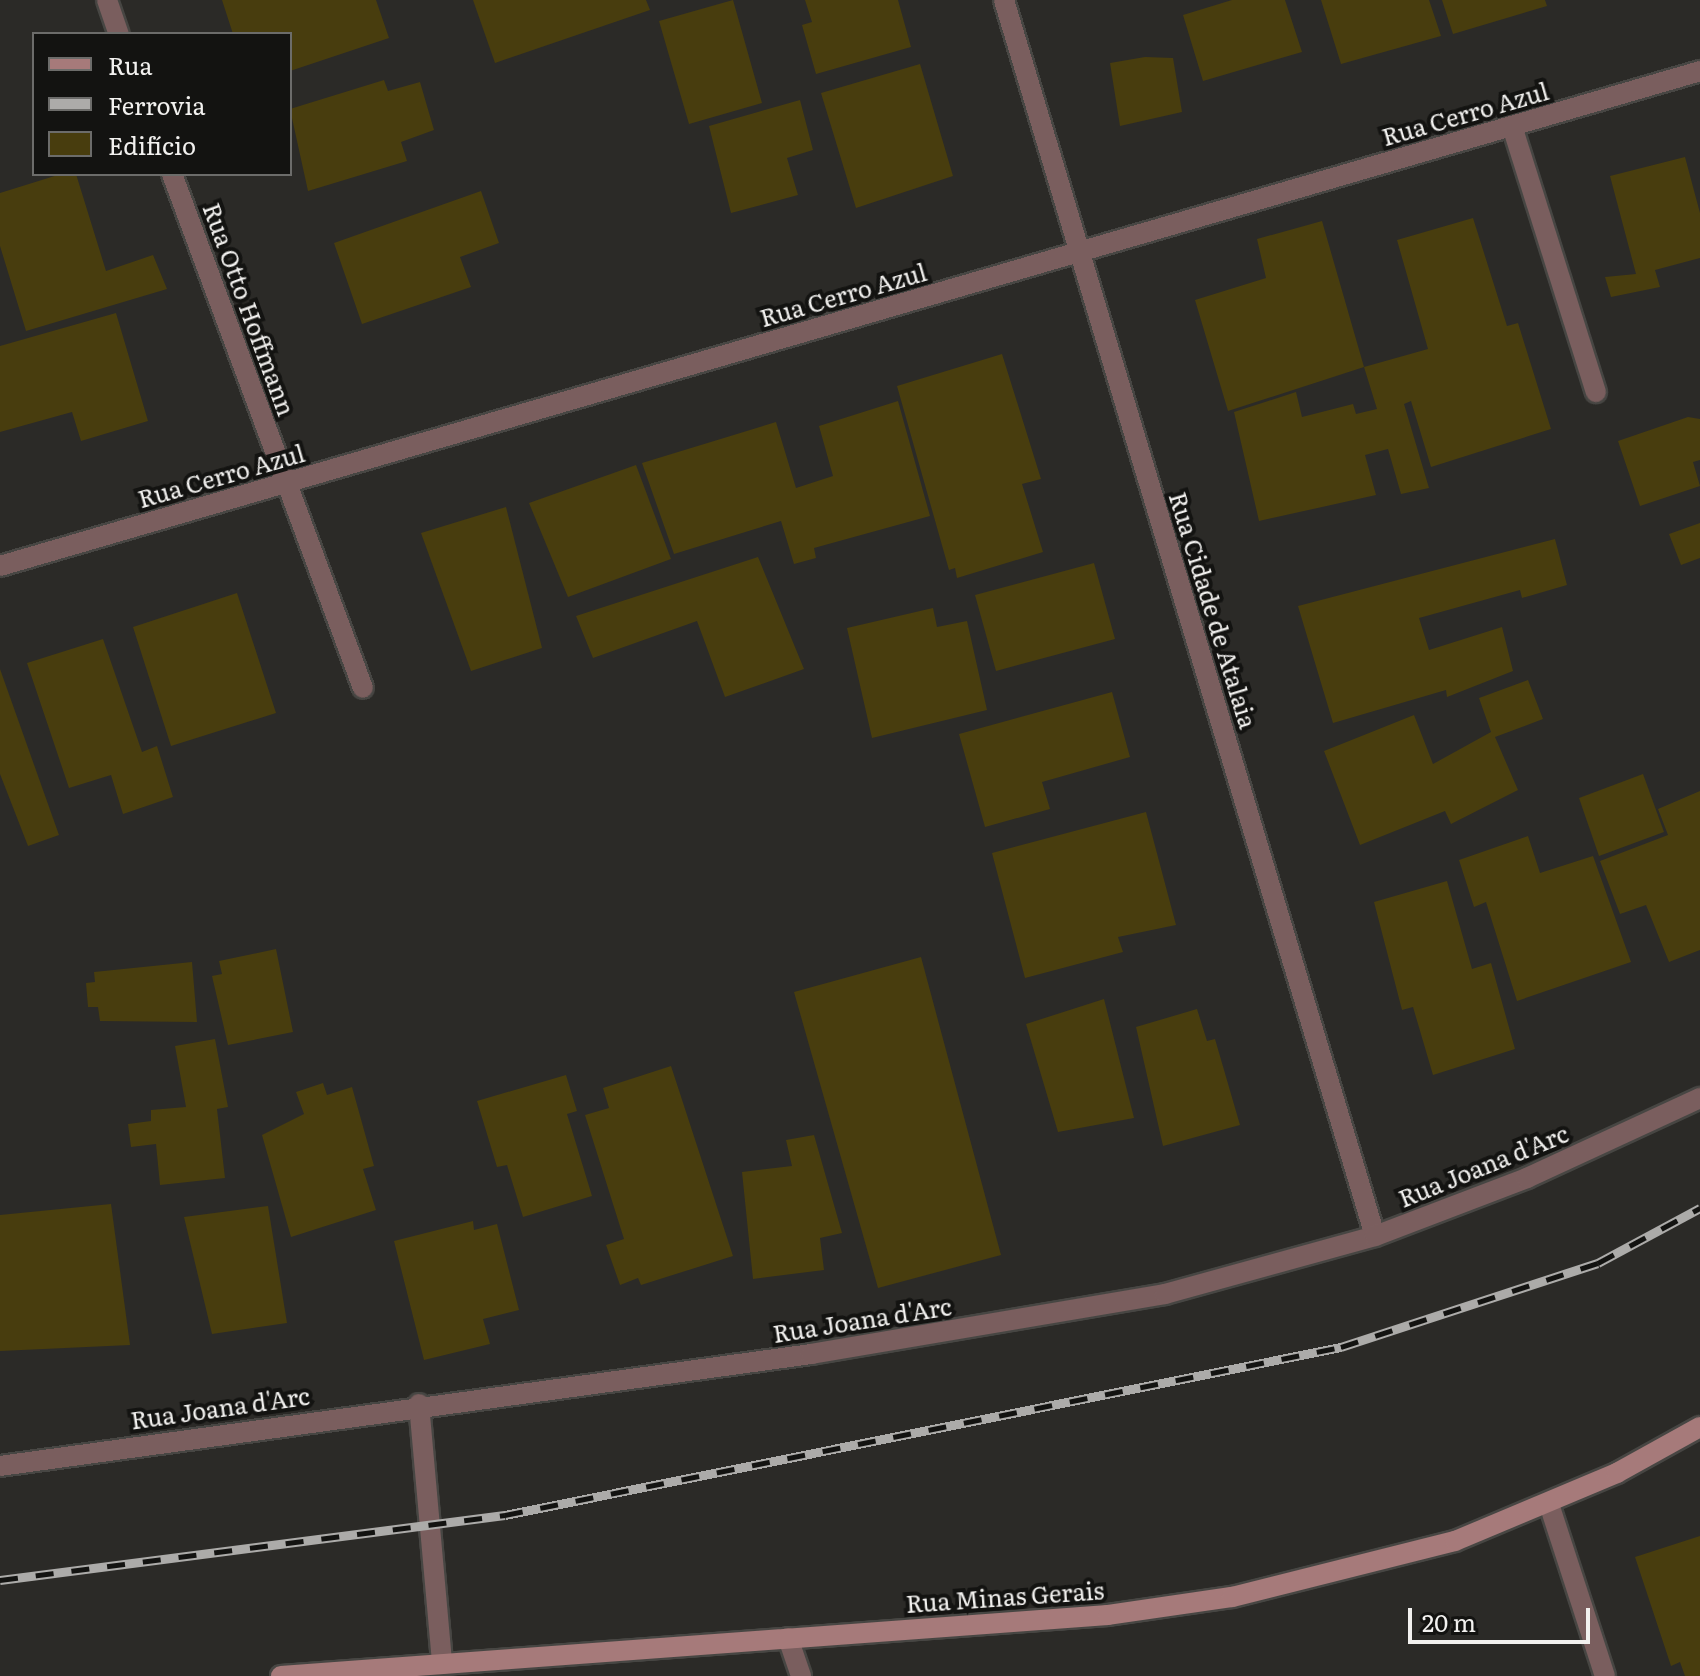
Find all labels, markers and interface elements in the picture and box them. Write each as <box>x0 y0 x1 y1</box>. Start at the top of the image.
legend <box>32 32 292 176</box>
text: Rua <box>108 47 152 82</box>
street label: Rua Cerro Azul <box>1378 75 1552 151</box>
text: Ferrovia <box>108 87 205 122</box>
text: Edifício <box>108 127 196 162</box>
street label: Rua Otto Hoffmann <box>198 199 302 419</box>
street label: Rua Cerro Azul <box>756 256 930 332</box>
street label: Rua Cerro Azul <box>134 437 308 513</box>
street label: Rua Cidade de Atalaia <box>1164 488 1264 732</box>
street label: Rua Joana d'Arc <box>1394 1118 1572 1212</box>
street label: Rua Joana d'Arc <box>771 1291 953 1347</box>
street label: Rua Joana d'Arc <box>129 1380 311 1434</box>
street label: Rua Minas Gerais <box>905 1575 1105 1617</box>
scale bar <box>1412 1592 1594 1642</box>
text: 20 m <box>1422 1604 1476 1639</box>

